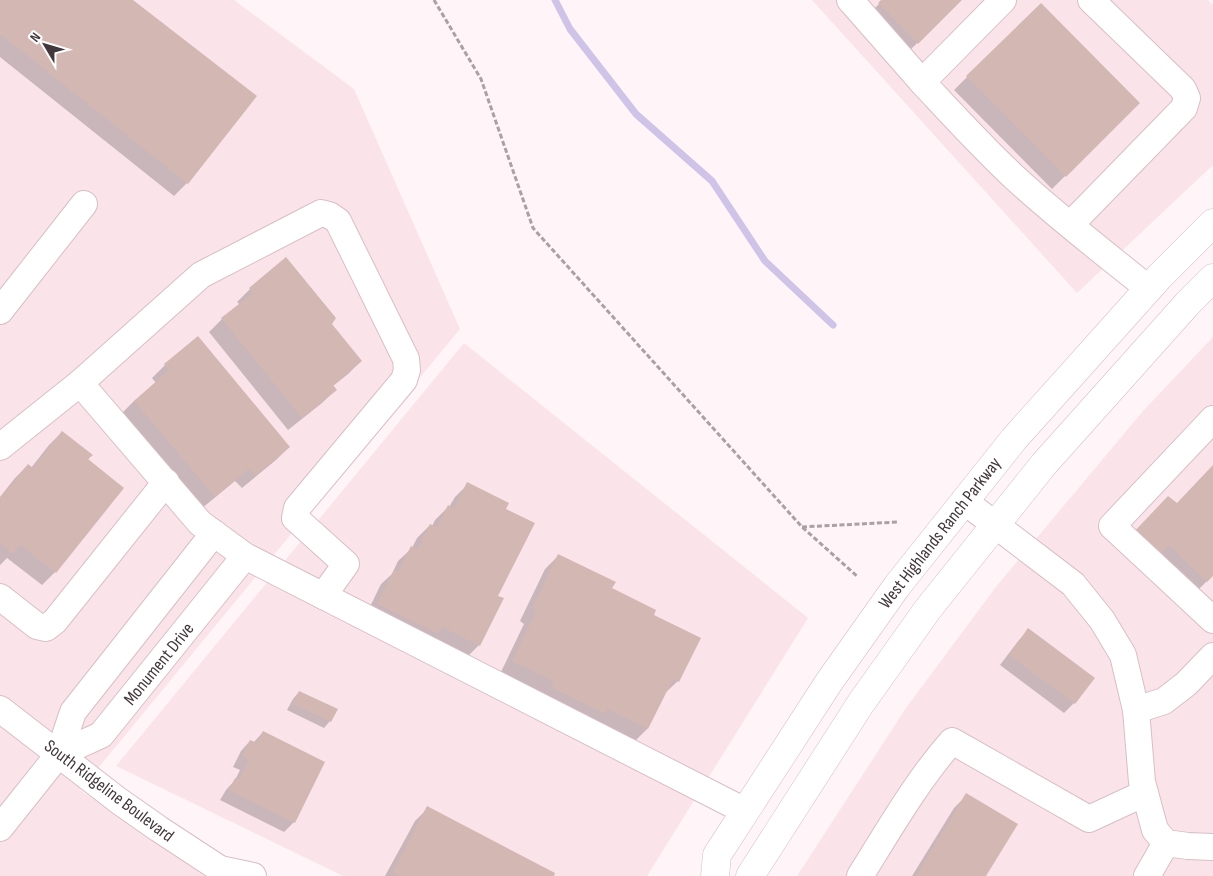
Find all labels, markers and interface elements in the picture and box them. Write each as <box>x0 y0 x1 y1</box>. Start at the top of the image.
north arrow <box>20 20 70 70</box>
text: N <box>26 29 44 45</box>
street label: West Highlands Ranch Parkway <box>874 453 1006 613</box>
street label: Monument Drive <box>119 619 199 709</box>
street label: South Ridgeline Boulevard <box>40 735 178 847</box>

